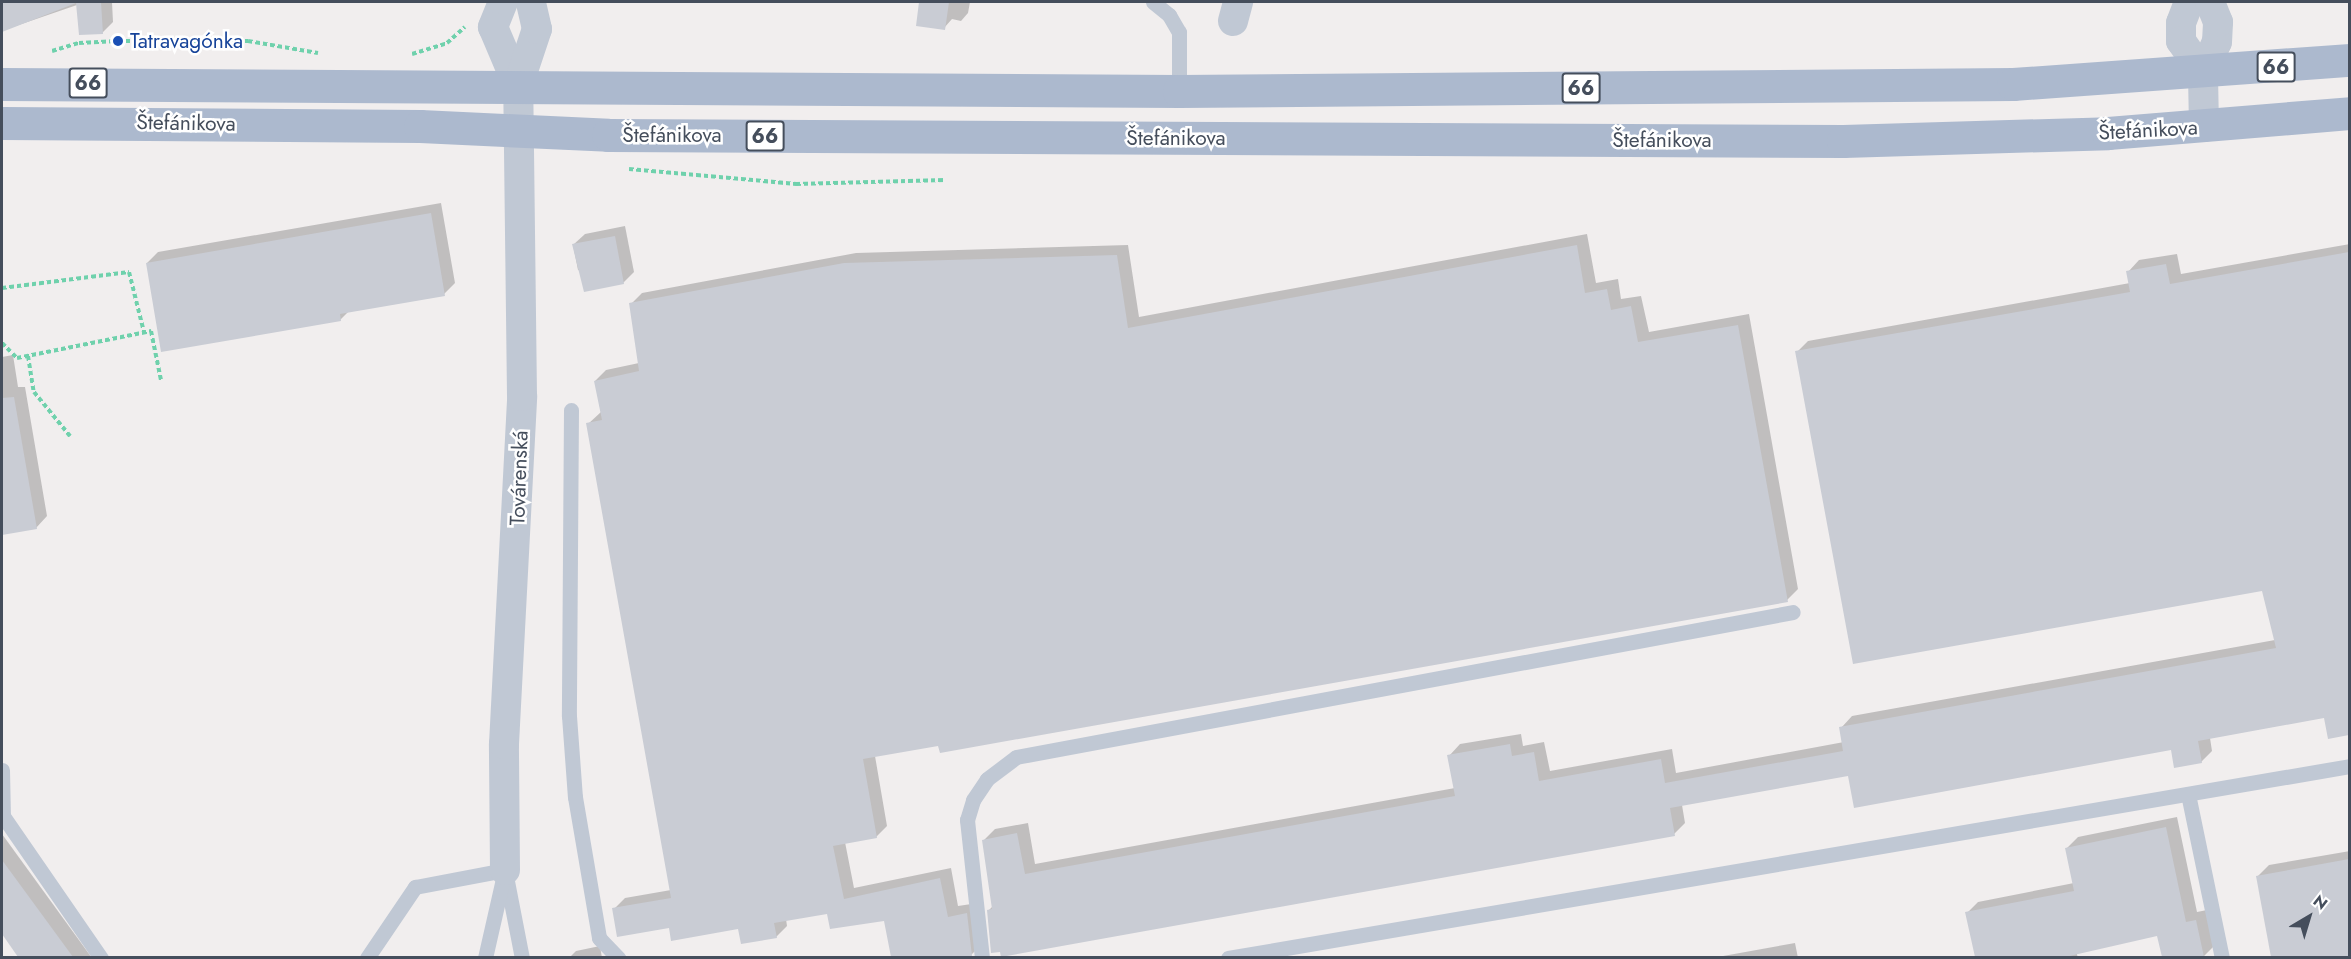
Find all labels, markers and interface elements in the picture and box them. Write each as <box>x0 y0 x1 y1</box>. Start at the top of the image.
place label: Tatravagónka <box>130 28 243 54</box>
marker: Tatravagónka <box>111 34 125 48</box>
road number: 66 <box>2256 50 2296 84</box>
road number: 66 <box>68 66 107 100</box>
road number: 66 <box>1562 71 1600 105</box>
street label: Štefánikova <box>136 110 236 136</box>
street label: Štefánikova <box>2098 115 2198 145</box>
road number: 66 <box>746 119 784 153</box>
street label: Štefánikova <box>622 122 722 148</box>
street label: Štefánikova <box>1126 125 1226 151</box>
street label: Štefánikova <box>1612 127 1712 153</box>
street label: Továrenská <box>505 430 533 526</box>
north arrow <box>2279 887 2339 947</box>
text: N <box>2308 889 2332 915</box>

